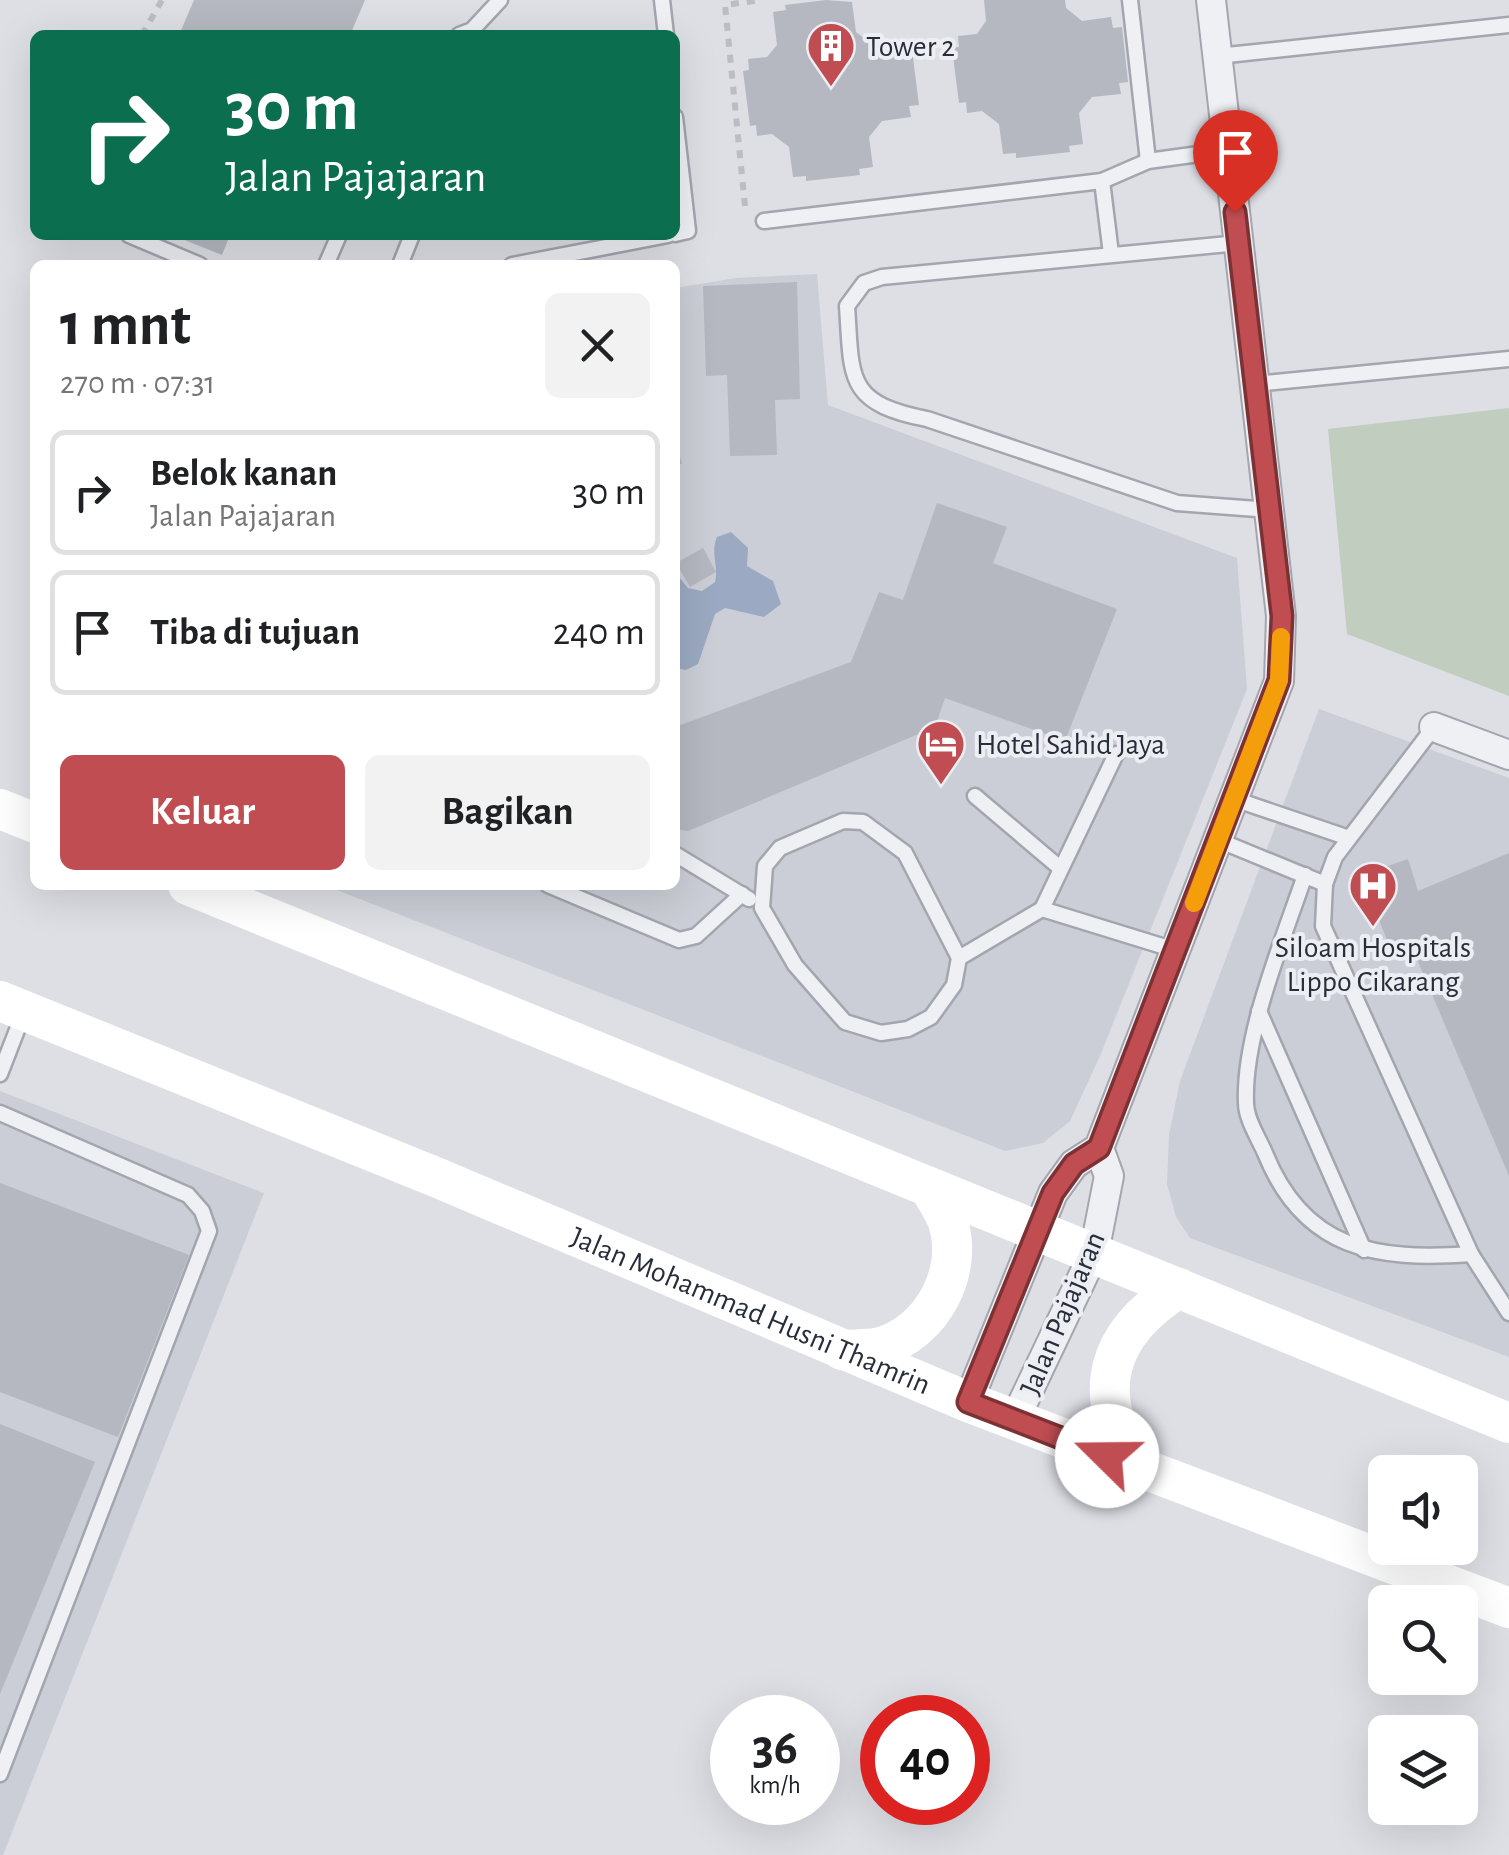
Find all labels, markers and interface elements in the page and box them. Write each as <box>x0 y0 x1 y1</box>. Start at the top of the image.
building icon: Tower 2 <box>805 20 857 88</box>
place label: Tower 2 <box>866 32 955 62</box>
icon: right <box>60 70 190 200</box>
text: 30 m <box>225 73 359 143</box>
pin <box>1193 110 1278 213</box>
icon: arrive <box>1208 125 1263 180</box>
text: Jalan Pajajaran <box>225 155 487 200</box>
button: close <box>545 293 650 398</box>
text: 1 mnt <box>60 296 191 356</box>
text: 270 m · 07:31 <box>60 367 215 399</box>
text: Belok kanan <box>150 455 337 493</box>
icon: right <box>65 465 120 520</box>
text: 30 m <box>573 474 645 512</box>
text: Jalan Pajajaran <box>150 500 336 532</box>
icon: arrive <box>65 605 120 660</box>
text: Tiba di tujuan <box>150 614 360 652</box>
text: 240 m <box>553 614 645 652</box>
hotel icon: Hotel Sahid Jaya <box>915 718 967 786</box>
place label: Hotel Sahid Jaya <box>976 730 1165 760</box>
button: Keluar <box>60 755 345 870</box>
button: Bagikan <box>365 755 650 870</box>
hospital icon: Siloam Hospitals Lippo Cikarang <box>1347 860 1399 928</box>
place label: Siloam Hospitals Lippo Cikarang <box>1275 933 1471 997</box>
street label: Jalan Mohammad Husni Thamrin <box>566 1222 935 1400</box>
street label: Jalan Pajajaran <box>1015 1227 1111 1400</box>
position arrow <box>1055 1404 1159 1508</box>
map controls <box>1368 1455 1478 1825</box>
button: sound <box>1368 1455 1478 1565</box>
button: search <box>1368 1585 1478 1695</box>
speed limit sign: 40 <box>860 1695 990 1825</box>
button: layers <box>1368 1715 1478 1825</box>
text: 36 <box>752 1723 798 1773</box>
text: km/h <box>749 1773 801 1798</box>

